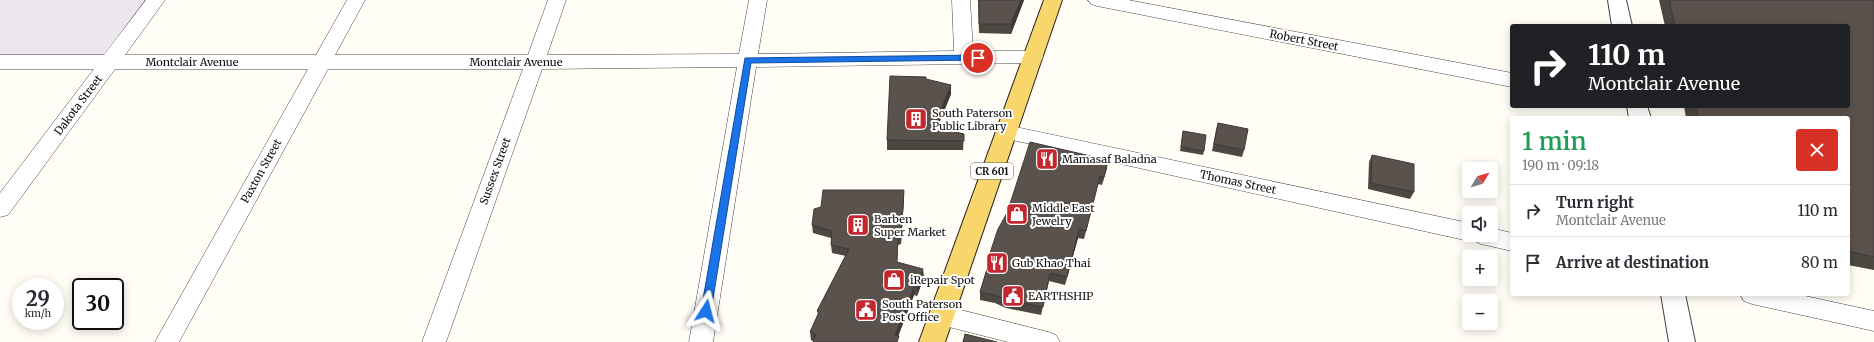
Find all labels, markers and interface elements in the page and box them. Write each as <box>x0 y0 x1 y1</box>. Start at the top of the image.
street label: Robert Street <box>1268 26 1340 54</box>
text: 110 m <box>1588 37 1665 73</box>
icon: right <box>1522 40 1574 92</box>
pin <box>961 41 995 75</box>
icon: arrive <box>967 47 989 69</box>
street label: Montclair Avenue <box>146 55 239 69</box>
street label: Montclair Avenue <box>470 55 563 69</box>
street label: Dakota Street <box>51 72 106 138</box>
text: Montclair Avenue <box>1588 72 1740 95</box>
building icon: South Paterson Public Library <box>903 106 929 132</box>
place label: South Paterson Public Library <box>932 106 1013 133</box>
text: 1 min <box>1522 126 1587 157</box>
button: close <box>1796 129 1838 171</box>
street label: Sussex Street <box>476 135 514 206</box>
street label: Paxton Street <box>238 136 285 206</box>
restaurant icon: Mamasaf Baladna <box>1034 146 1060 172</box>
place label: Mamasaf Baladna <box>1062 152 1157 166</box>
text: 190 m · 09:18 <box>1522 157 1599 174</box>
north arrow <box>1462 162 1498 198</box>
map controls <box>1462 162 1498 330</box>
road number: CR 601 <box>971 163 1013 179</box>
street label: Thomas Street <box>1199 167 1278 197</box>
text: Turn right <box>1556 193 1634 212</box>
icon: right <box>1522 200 1544 222</box>
shop icon: Middle East Jewelry <box>1004 201 1030 227</box>
place label: Middle East Jewelry <box>1031 201 1095 228</box>
text: 110 m <box>1797 201 1838 220</box>
button: sound <box>1462 206 1498 242</box>
building icon: Barben Super Market <box>845 212 871 238</box>
place label: Barben Super Market <box>874 212 946 239</box>
text: Montclair Avenue <box>1556 212 1666 229</box>
restaurant icon: Gub Khao Thai <box>984 250 1010 276</box>
button: + <box>1462 250 1498 286</box>
icon: arrive <box>1522 252 1544 274</box>
text: Arrive at destination <box>1556 253 1709 272</box>
text: 80 m <box>1801 253 1838 272</box>
place label: Gub Khao Thai <box>1012 256 1091 270</box>
shop icon: iRepair Spot <box>881 267 907 293</box>
place label: iRepair Spot <box>910 273 976 287</box>
speed limit sign: 30 <box>72 278 124 330</box>
public building icon: EARTHSHIP <box>1000 283 1026 309</box>
text: 29 <box>26 286 50 311</box>
place label: EARTHSHIP <box>1028 289 1093 303</box>
position arrow <box>685 290 727 332</box>
button: − <box>1462 294 1498 330</box>
public building icon: South Paterson Post Office <box>853 297 879 323</box>
place label: South Paterson Post Office <box>882 297 963 324</box>
text: km/h <box>25 307 51 320</box>

